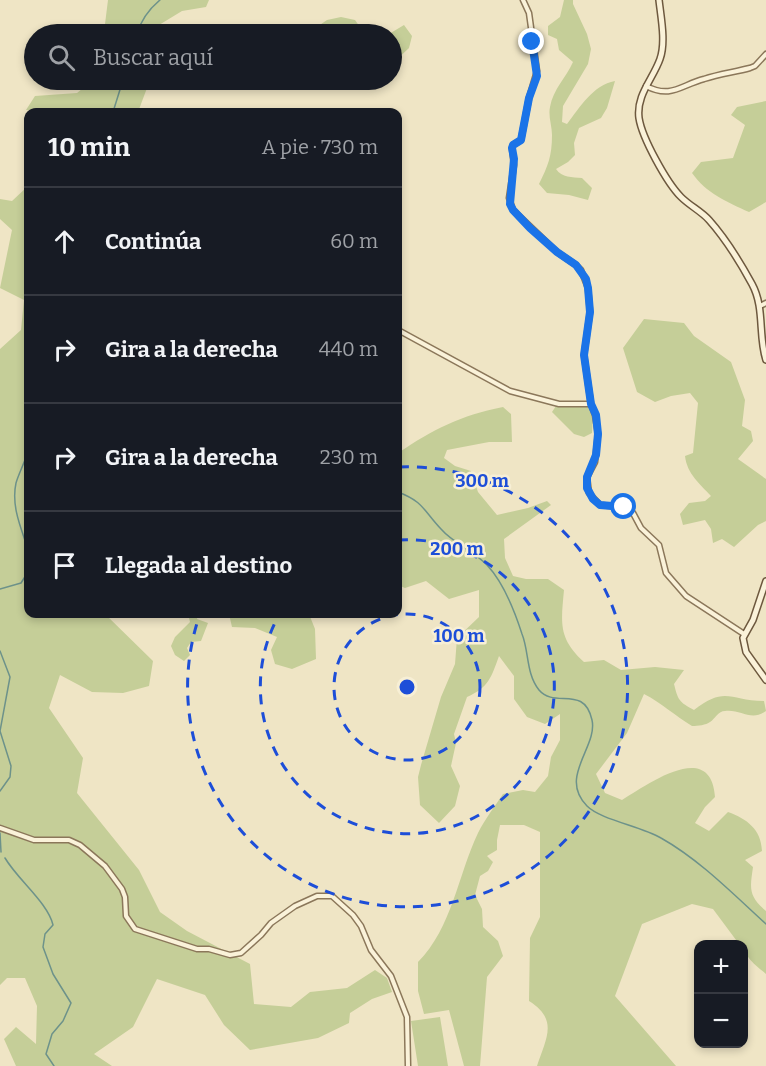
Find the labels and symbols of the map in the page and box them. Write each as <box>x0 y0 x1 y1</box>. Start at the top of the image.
route end <box>518 28 544 54</box>
text: 300 m <box>455 470 509 492</box>
route start <box>610 493 636 519</box>
text: 200 m <box>430 538 484 560</box>
text: 100 m <box>433 625 485 647</box>
centre of rings <box>397 677 417 697</box>

